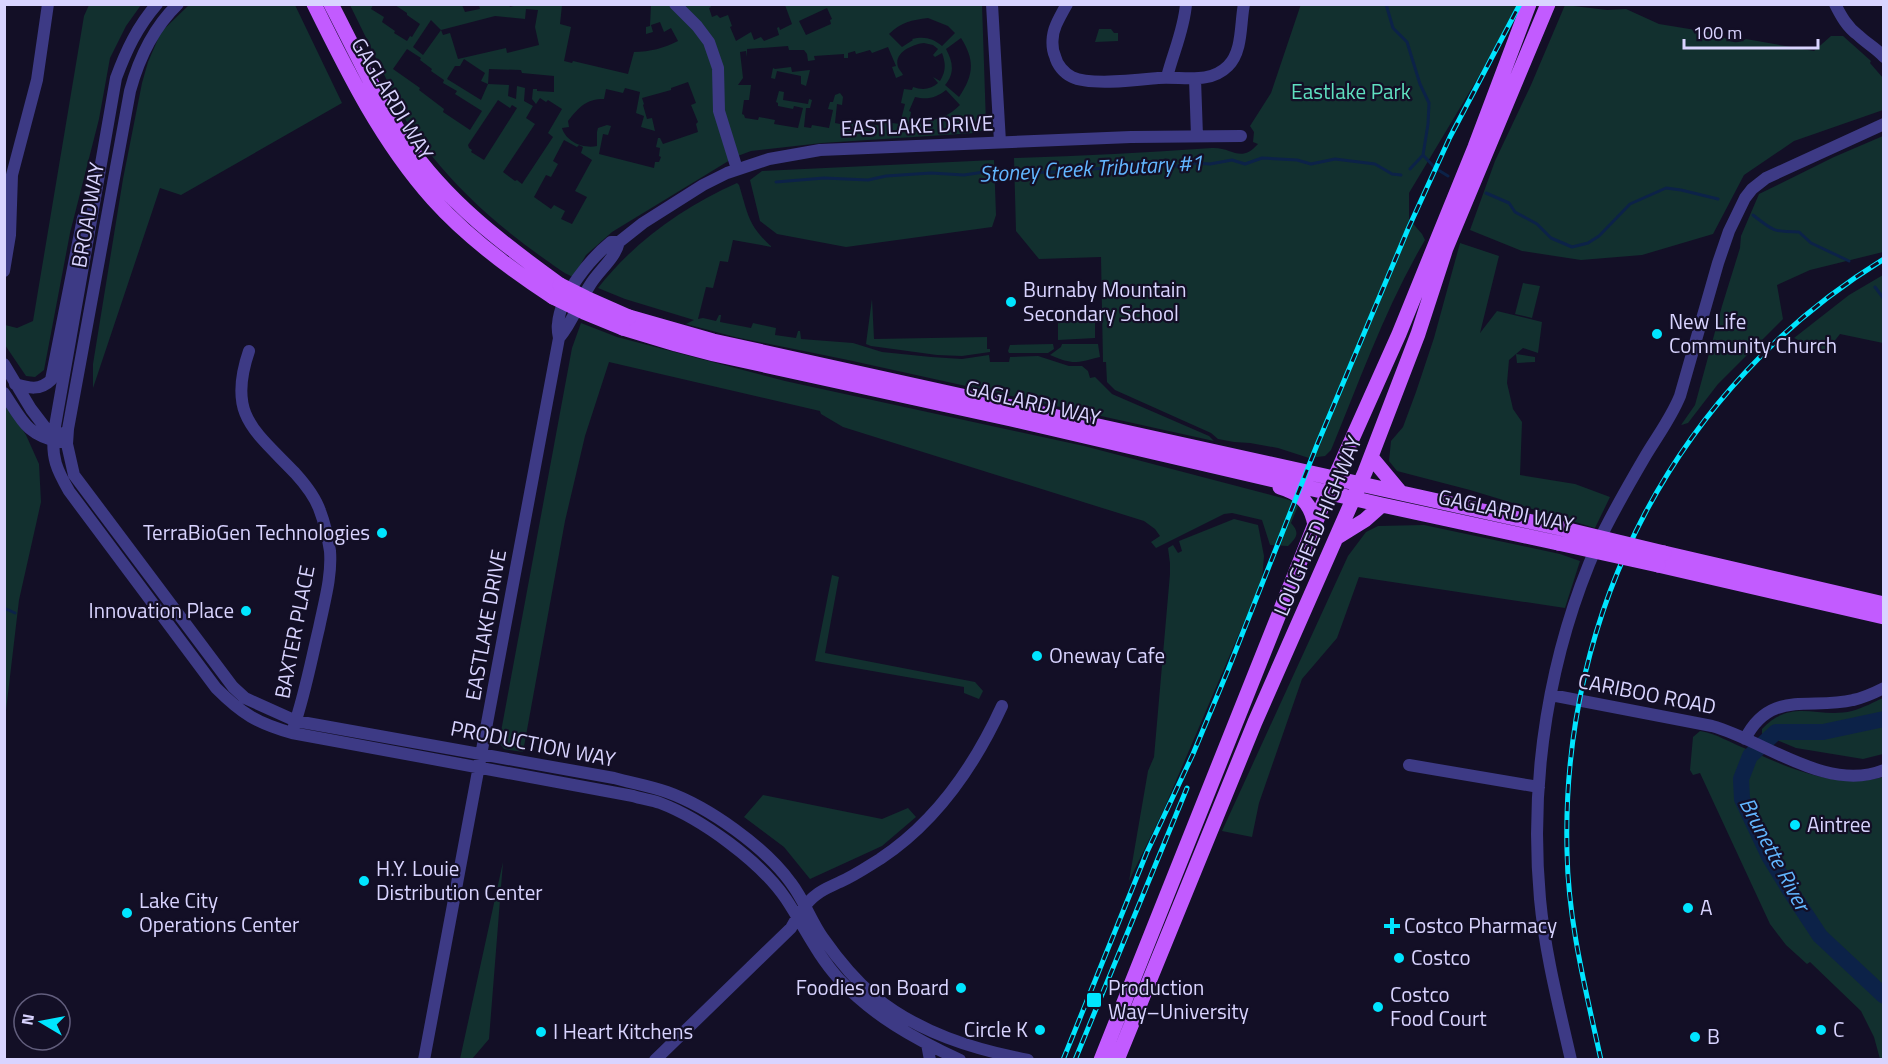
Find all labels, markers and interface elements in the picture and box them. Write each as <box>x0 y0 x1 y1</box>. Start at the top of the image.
scale bar <box>1684 12 1818 50</box>
text: 100 m <box>1693 19 1742 46</box>
street label: GAGLARDI WAY <box>344 31 442 166</box>
park label: Eastlake Park <box>1291 75 1411 107</box>
street label: EASTLAKE DRIVE <box>840 106 994 144</box>
water label: Stoney Creek Tributary #1 <box>978 145 1204 191</box>
street label: BROADWAY <box>62 159 112 270</box>
place label: Burnaby Mountain Secondary School <box>1023 273 1187 329</box>
marker: Burnaby Mountain Secondary School <box>1004 295 1018 309</box>
place label: New Life Community Church <box>1669 305 1837 361</box>
marker: New Life Community Church <box>1650 327 1664 341</box>
street label: GAGLARDI WAY <box>962 371 1105 433</box>
street label: LOUGHEED HIGHWAY <box>1265 430 1370 621</box>
street label: GAGLARDI WAY <box>1435 480 1578 540</box>
place label: TerraBioGen Technologies <box>143 516 370 548</box>
marker: TerraBioGen Technologies <box>375 526 389 540</box>
street label: EASTLAKE DRIVE <box>456 547 514 703</box>
street label: BAXTER PLACE <box>265 562 323 701</box>
place label: Innovation Place <box>89 594 234 626</box>
marker: Innovation Place <box>239 604 253 618</box>
place label: Oneway Cafe <box>1049 639 1165 671</box>
marker: Oneway Cafe <box>1030 649 1044 663</box>
street label: CARIBOO ROAD <box>1575 664 1719 722</box>
street label: PRODUCTION WAY <box>448 711 619 775</box>
water label: Brunette River <box>1731 791 1821 920</box>
place label: Aintree <box>1807 808 1871 840</box>
marker: Aintree <box>1788 818 1802 832</box>
place label: H.Y. Louie Distribution Center <box>376 852 543 908</box>
marker: H.Y. Louie Distribution Center <box>357 874 371 888</box>
place label: Lake City Operations Center <box>139 884 299 940</box>
place label: A <box>1700 891 1713 923</box>
marker: A <box>1681 901 1695 915</box>
marker: Lake City Operations Center <box>120 906 134 920</box>
place label: Costco Pharmacy <box>1404 909 1557 941</box>
marker: Costco Pharmacy <box>1385 919 1399 933</box>
place label: Costco <box>1411 941 1471 973</box>
marker: Costco <box>1392 951 1406 965</box>
place label: Foodies on Board <box>796 971 949 1003</box>
place label: Production Way–University <box>1108 971 1249 1027</box>
place label: Costco Food Court <box>1390 978 1487 1034</box>
marker: Foodies on Board <box>954 981 968 995</box>
marker: Production Way–University <box>1085 991 1103 1009</box>
north arrow <box>12 992 72 1052</box>
marker: Costco Food Court <box>1371 1000 1385 1014</box>
text: N <box>14 1012 40 1027</box>
place label: Circle K <box>964 1013 1028 1045</box>
place label: C <box>1833 1013 1844 1045</box>
place label: I Heart Kitchens <box>553 1015 693 1047</box>
place label: B <box>1707 1020 1720 1052</box>
marker: Circle K <box>1033 1023 1047 1037</box>
marker: C <box>1814 1023 1828 1037</box>
marker: I Heart Kitchens <box>534 1025 548 1039</box>
marker: B <box>1688 1030 1702 1044</box>

